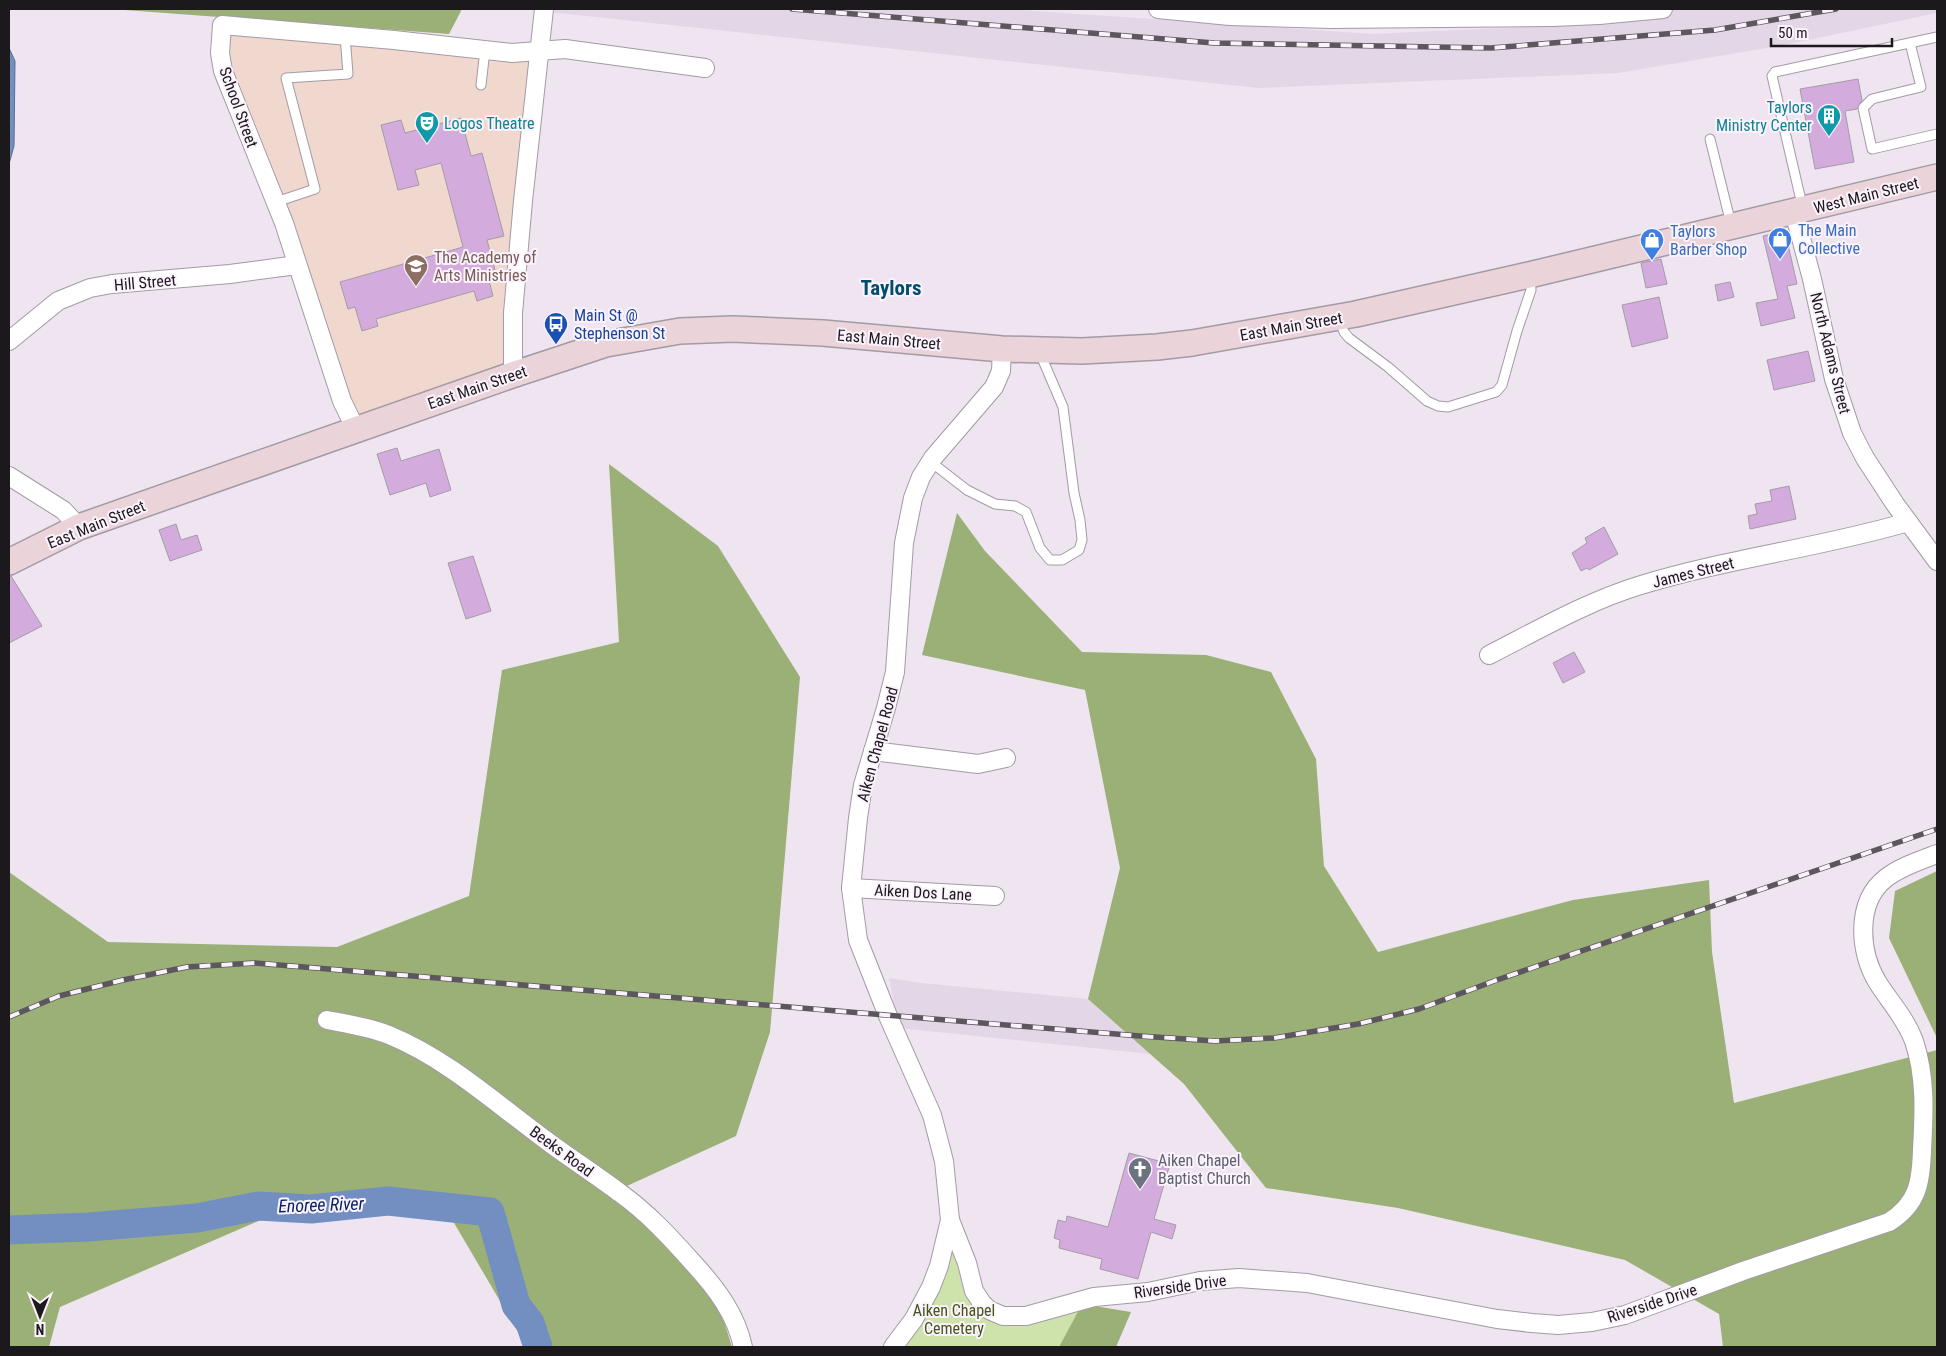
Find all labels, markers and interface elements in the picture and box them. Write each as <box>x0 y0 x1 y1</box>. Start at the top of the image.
scale bar <box>1771 15 1892 47</box>
text: 50 m <box>1778 24 1808 42</box>
street label: School Street <box>215 64 262 150</box>
place label: Taylors Ministry Center <box>1716 98 1812 135</box>
building icon: Taylors Ministry Center <box>1816 103 1842 137</box>
theatre icon: Logos Theatre <box>414 110 440 144</box>
place label: Logos Theatre <box>444 114 534 133</box>
street label: West Main Street <box>1812 173 1921 218</box>
place label: The Main Collective <box>1798 221 1860 258</box>
place label: Taylors Barber Shop <box>1670 222 1747 259</box>
shop icon: The Main Collective <box>1767 226 1793 260</box>
shop icon: Taylors Barber Shop <box>1639 227 1665 261</box>
place label: The Academy of Arts Ministries <box>434 248 536 285</box>
school or university icon: The Academy of Arts Ministries <box>403 253 429 287</box>
street label: Hill Street <box>113 270 177 295</box>
district label: Taylors <box>860 276 922 300</box>
street label: North Adams Street <box>1806 290 1855 416</box>
place label: Main St @ Stephenson St <box>574 306 665 343</box>
street label: East Main Street <box>1238 308 1344 345</box>
bus stop icon: Main St @ Stephenson St <box>543 311 569 345</box>
street label: East Main Street <box>836 326 942 354</box>
street label: East Main Street <box>425 362 530 413</box>
street label: East Main Street <box>45 496 148 553</box>
street label: James Street <box>1650 553 1736 592</box>
street label: Aiken Chapel Road <box>853 685 902 804</box>
street label: Aiken Dos Lane <box>874 880 972 905</box>
street label: Beeks Road <box>526 1122 597 1181</box>
place label: Aiken Chapel Baptist Church <box>1158 1151 1251 1188</box>
church icon: Aiken Chapel Baptist Church <box>1127 1156 1153 1190</box>
water label: Enoree River <box>278 1192 365 1216</box>
street label: Riverside Drive <box>1133 1271 1228 1302</box>
street label: Riverside Drive <box>1605 1280 1699 1327</box>
north arrow <box>15 1291 65 1341</box>
park label: Aiken Chapel Cemetery <box>913 1301 995 1338</box>
text: N <box>36 1321 44 1337</box>

